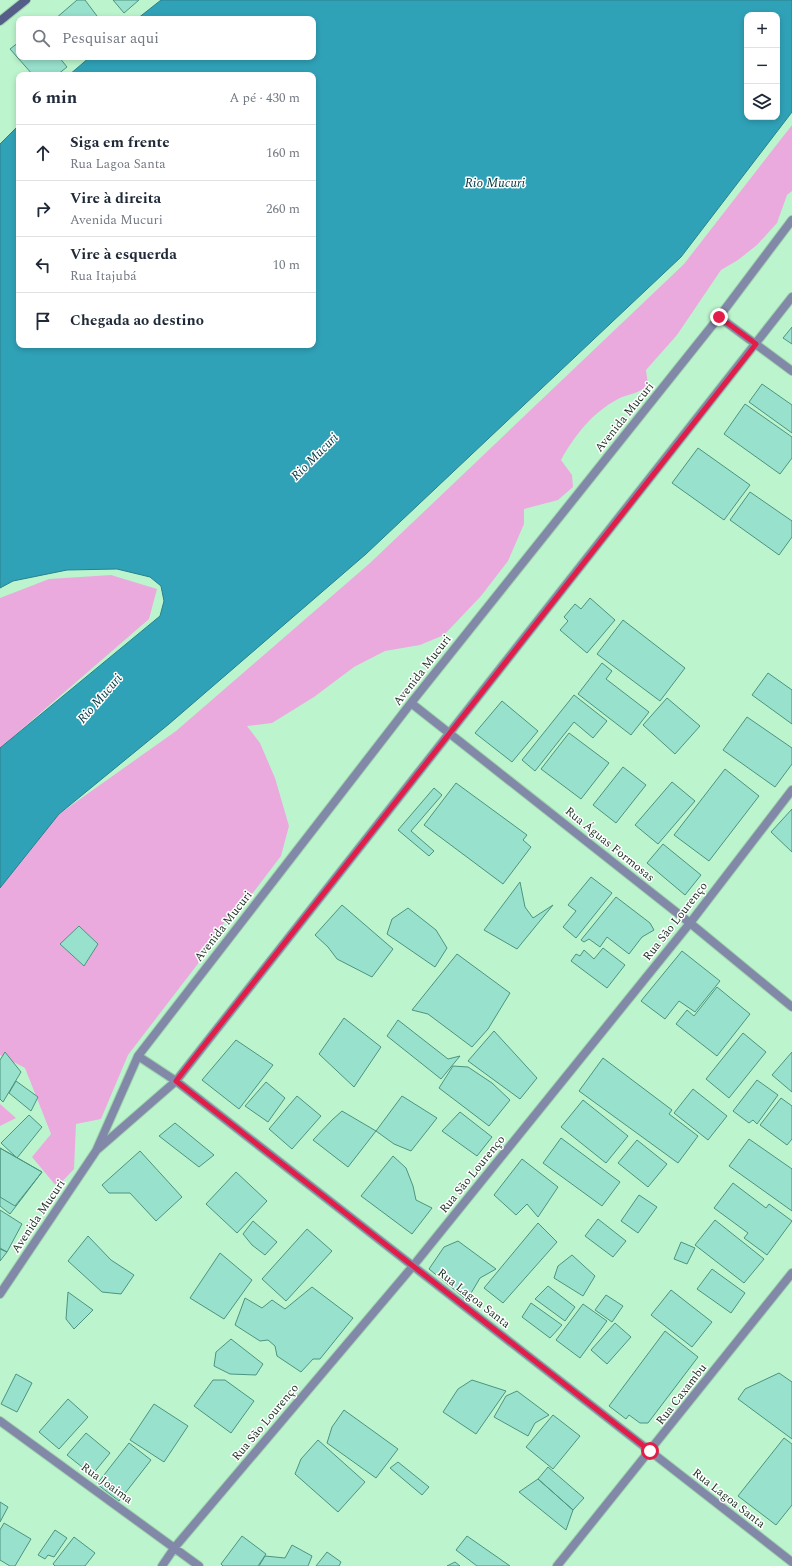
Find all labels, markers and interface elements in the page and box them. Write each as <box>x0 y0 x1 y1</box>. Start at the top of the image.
map controls <box>744 12 780 120</box>
button: + <box>744 12 780 48</box>
search box <box>16 16 316 60</box>
icon: search <box>30 27 52 49</box>
text: Pesquisar aqui <box>62 27 159 50</box>
button: − <box>744 48 780 84</box>
button: layers <box>744 84 780 120</box>
text: 6 min <box>32 85 77 111</box>
text: A pé · 430 m <box>230 88 300 108</box>
text: Siga em frente <box>70 131 170 154</box>
icon: ahead <box>32 142 54 164</box>
text: 160 m <box>266 143 300 163</box>
text: Rua Lagoa Santa <box>70 154 166 174</box>
water label: Rio Mucuri <box>465 173 526 193</box>
text: Vire à direita <box>70 187 161 210</box>
icon: right <box>32 198 54 220</box>
text: 260 m <box>266 199 300 219</box>
text: Avenida Mucuri <box>70 210 163 230</box>
text: Vire à esquerda <box>70 243 177 266</box>
icon: left <box>32 254 54 276</box>
text: 10 m <box>273 255 300 275</box>
text: Rua Itajubá <box>70 266 137 286</box>
route end <box>710 308 728 326</box>
text: Chegada ao destino <box>70 309 204 332</box>
icon: arrive <box>32 310 54 332</box>
street label: Avenida Mucuri <box>590 378 659 457</box>
water label: Rio Mucuri <box>286 428 343 485</box>
street label: Avenida Mucuri <box>389 631 456 710</box>
water label: Rio Mucuri <box>72 669 127 728</box>
street label: Rua Águas Formosas <box>561 802 659 887</box>
street label: Rua São Lourenço <box>638 878 712 965</box>
street label: Avenida Mucuri <box>190 887 257 966</box>
street label: Rua São Lourenço <box>435 1131 510 1218</box>
street label: Avenida Mucuri <box>7 1175 70 1257</box>
street label: Rua Lagoa Santa <box>433 1264 514 1333</box>
street label: Rua Caxambu <box>651 1359 712 1429</box>
street label: Rua São Lourenço <box>227 1379 304 1465</box>
route start <box>641 1442 659 1460</box>
street label: Rua Joaima <box>77 1458 137 1509</box>
street label: Rua Lagoa Santa <box>688 1464 769 1533</box>

